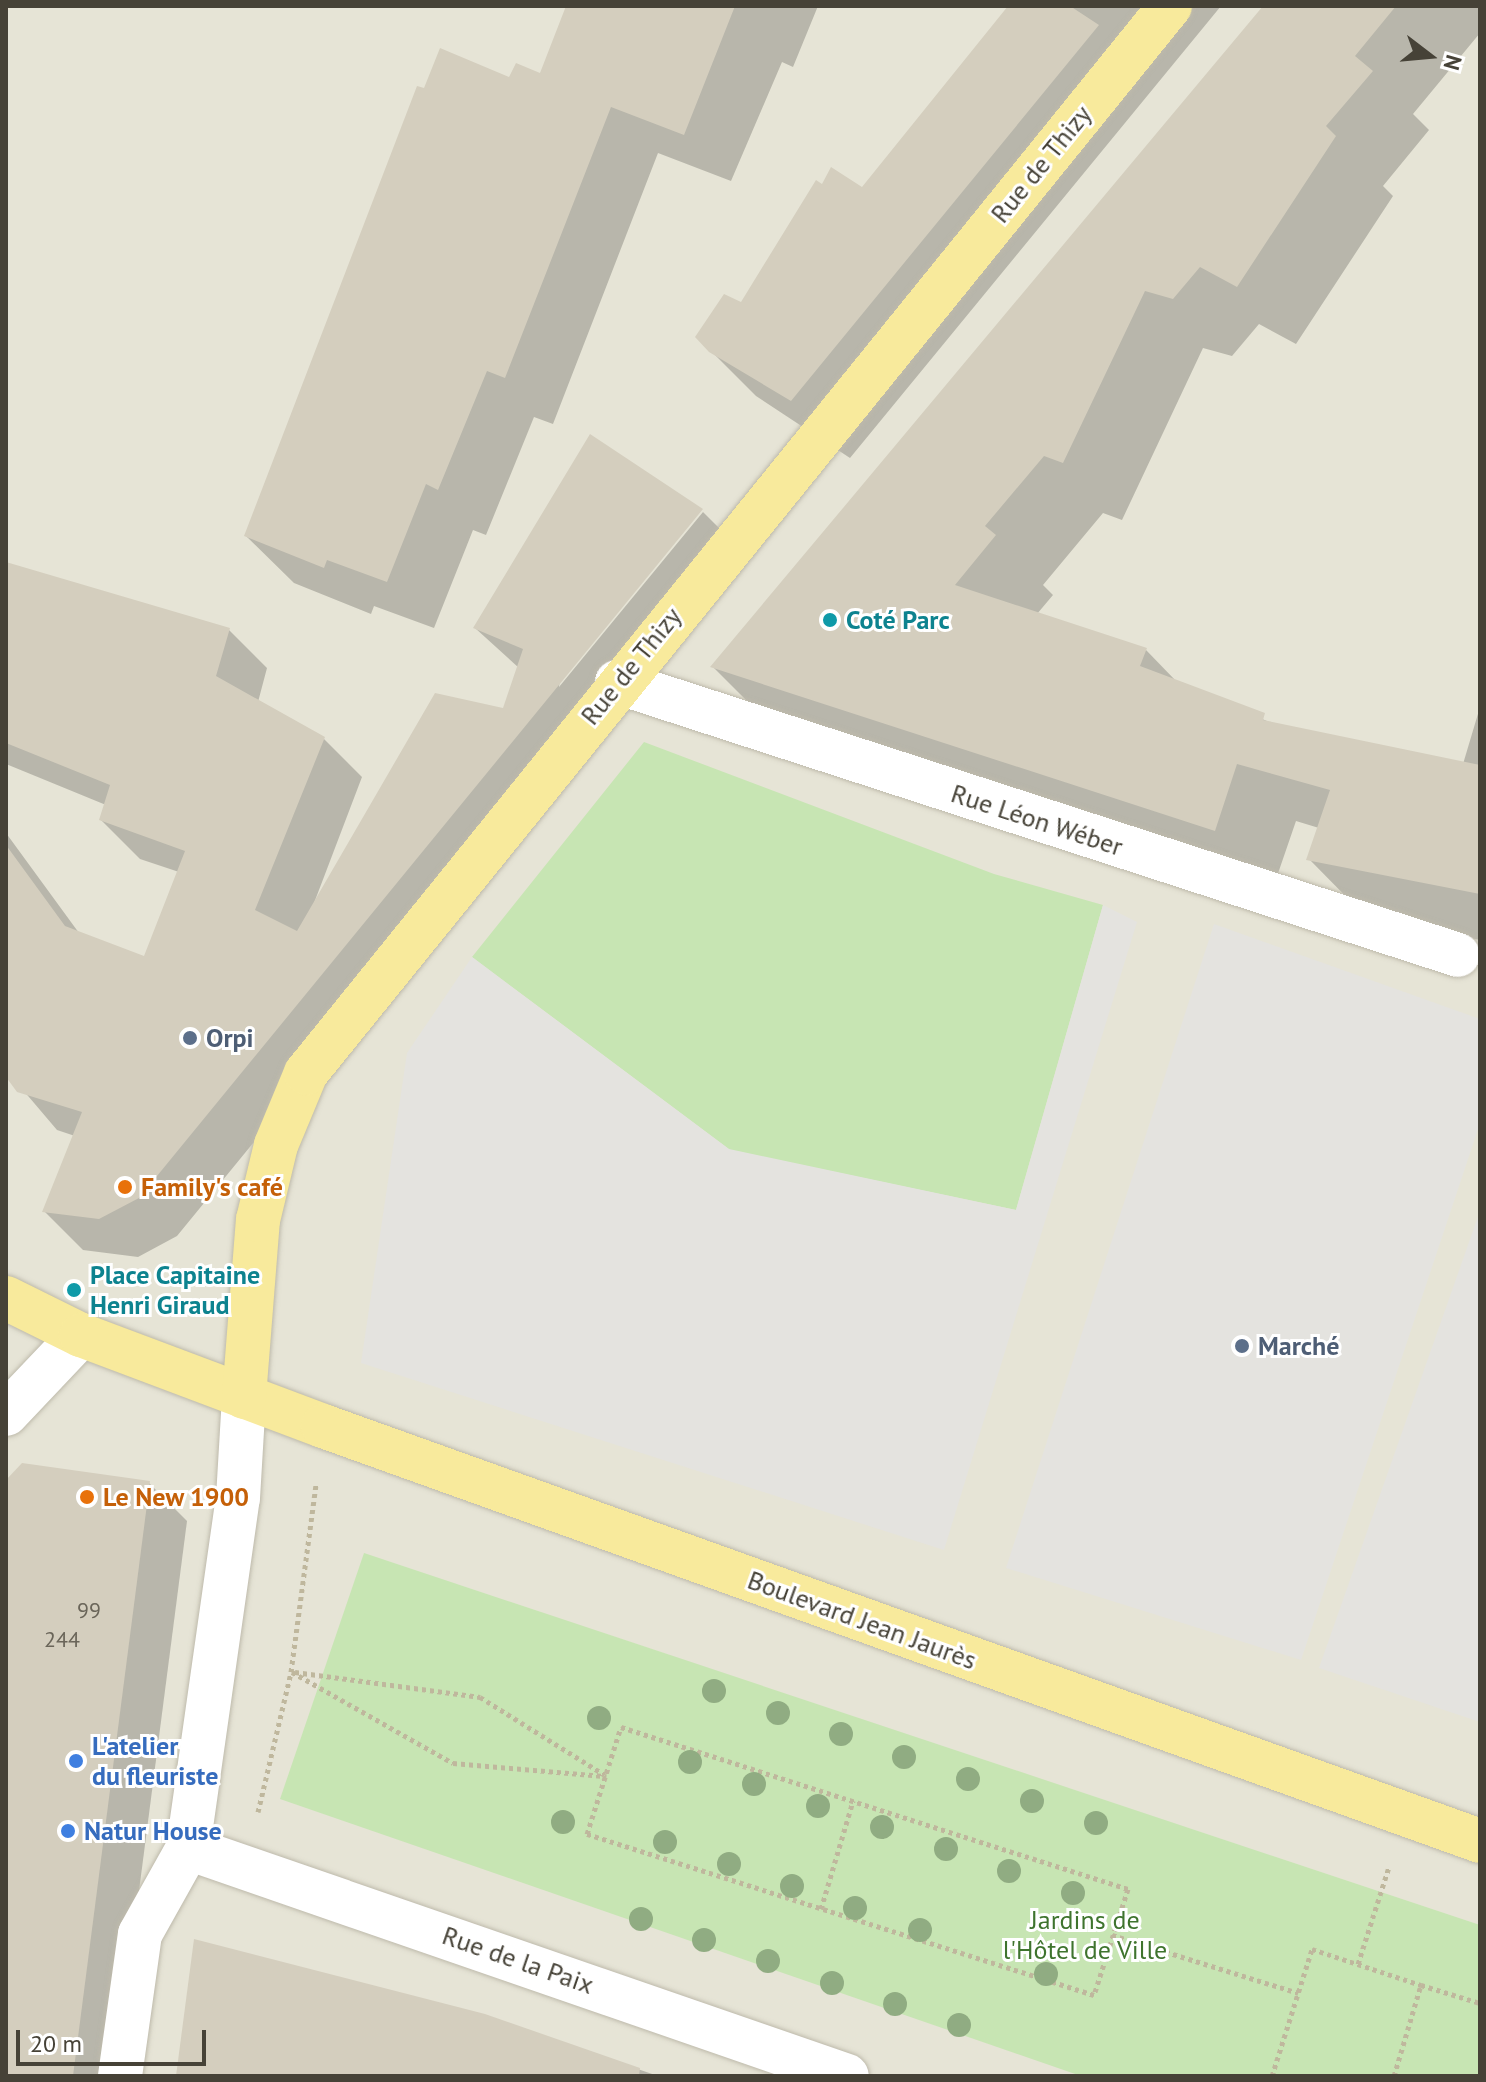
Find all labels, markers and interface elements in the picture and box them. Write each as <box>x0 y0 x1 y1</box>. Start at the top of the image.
north arrow <box>1390 16 1470 96</box>
text: N <box>1438 52 1469 73</box>
street label: Rue de Thizy <box>984 99 1098 229</box>
street label: Rue de Thizy <box>574 601 688 731</box>
place label: Coté Parc <box>846 604 950 636</box>
marker: Coté Parc <box>821 611 839 629</box>
street label: Rue Léon Wéber <box>947 778 1127 862</box>
place label: Orpi <box>206 1022 254 1054</box>
marker: Orpi <box>181 1029 199 1047</box>
place label: Family's café <box>141 1171 283 1203</box>
marker: Family's café <box>116 1178 134 1196</box>
place label: Place Capitaine Henri Giraud <box>90 1259 261 1320</box>
marker: Place Capitaine Henri Giraud <box>65 1281 83 1299</box>
place label: Marché <box>1258 1330 1339 1362</box>
marker: Marché <box>1233 1337 1251 1355</box>
place label: Le New 1900 <box>103 1481 250 1513</box>
marker: Le New 1900 <box>78 1488 96 1506</box>
street label: Boulevard Jean Jaurès <box>743 1564 981 1676</box>
house number: 99 <box>77 1598 101 1624</box>
house number: 244 <box>44 1627 80 1653</box>
place label: L'atelier du fleuriste <box>92 1730 218 1792</box>
marker: L'atelier du fleuriste <box>67 1752 85 1770</box>
place label: Natur House <box>84 1815 222 1847</box>
marker: Natur House <box>59 1822 77 1840</box>
park label: Jardins de l'Hôtel de Ville <box>1002 1904 1168 1966</box>
street label: Rue de la Paix <box>438 1920 598 2000</box>
scale bar <box>20 2014 210 2064</box>
text: 20 m <box>30 2028 82 2059</box>

